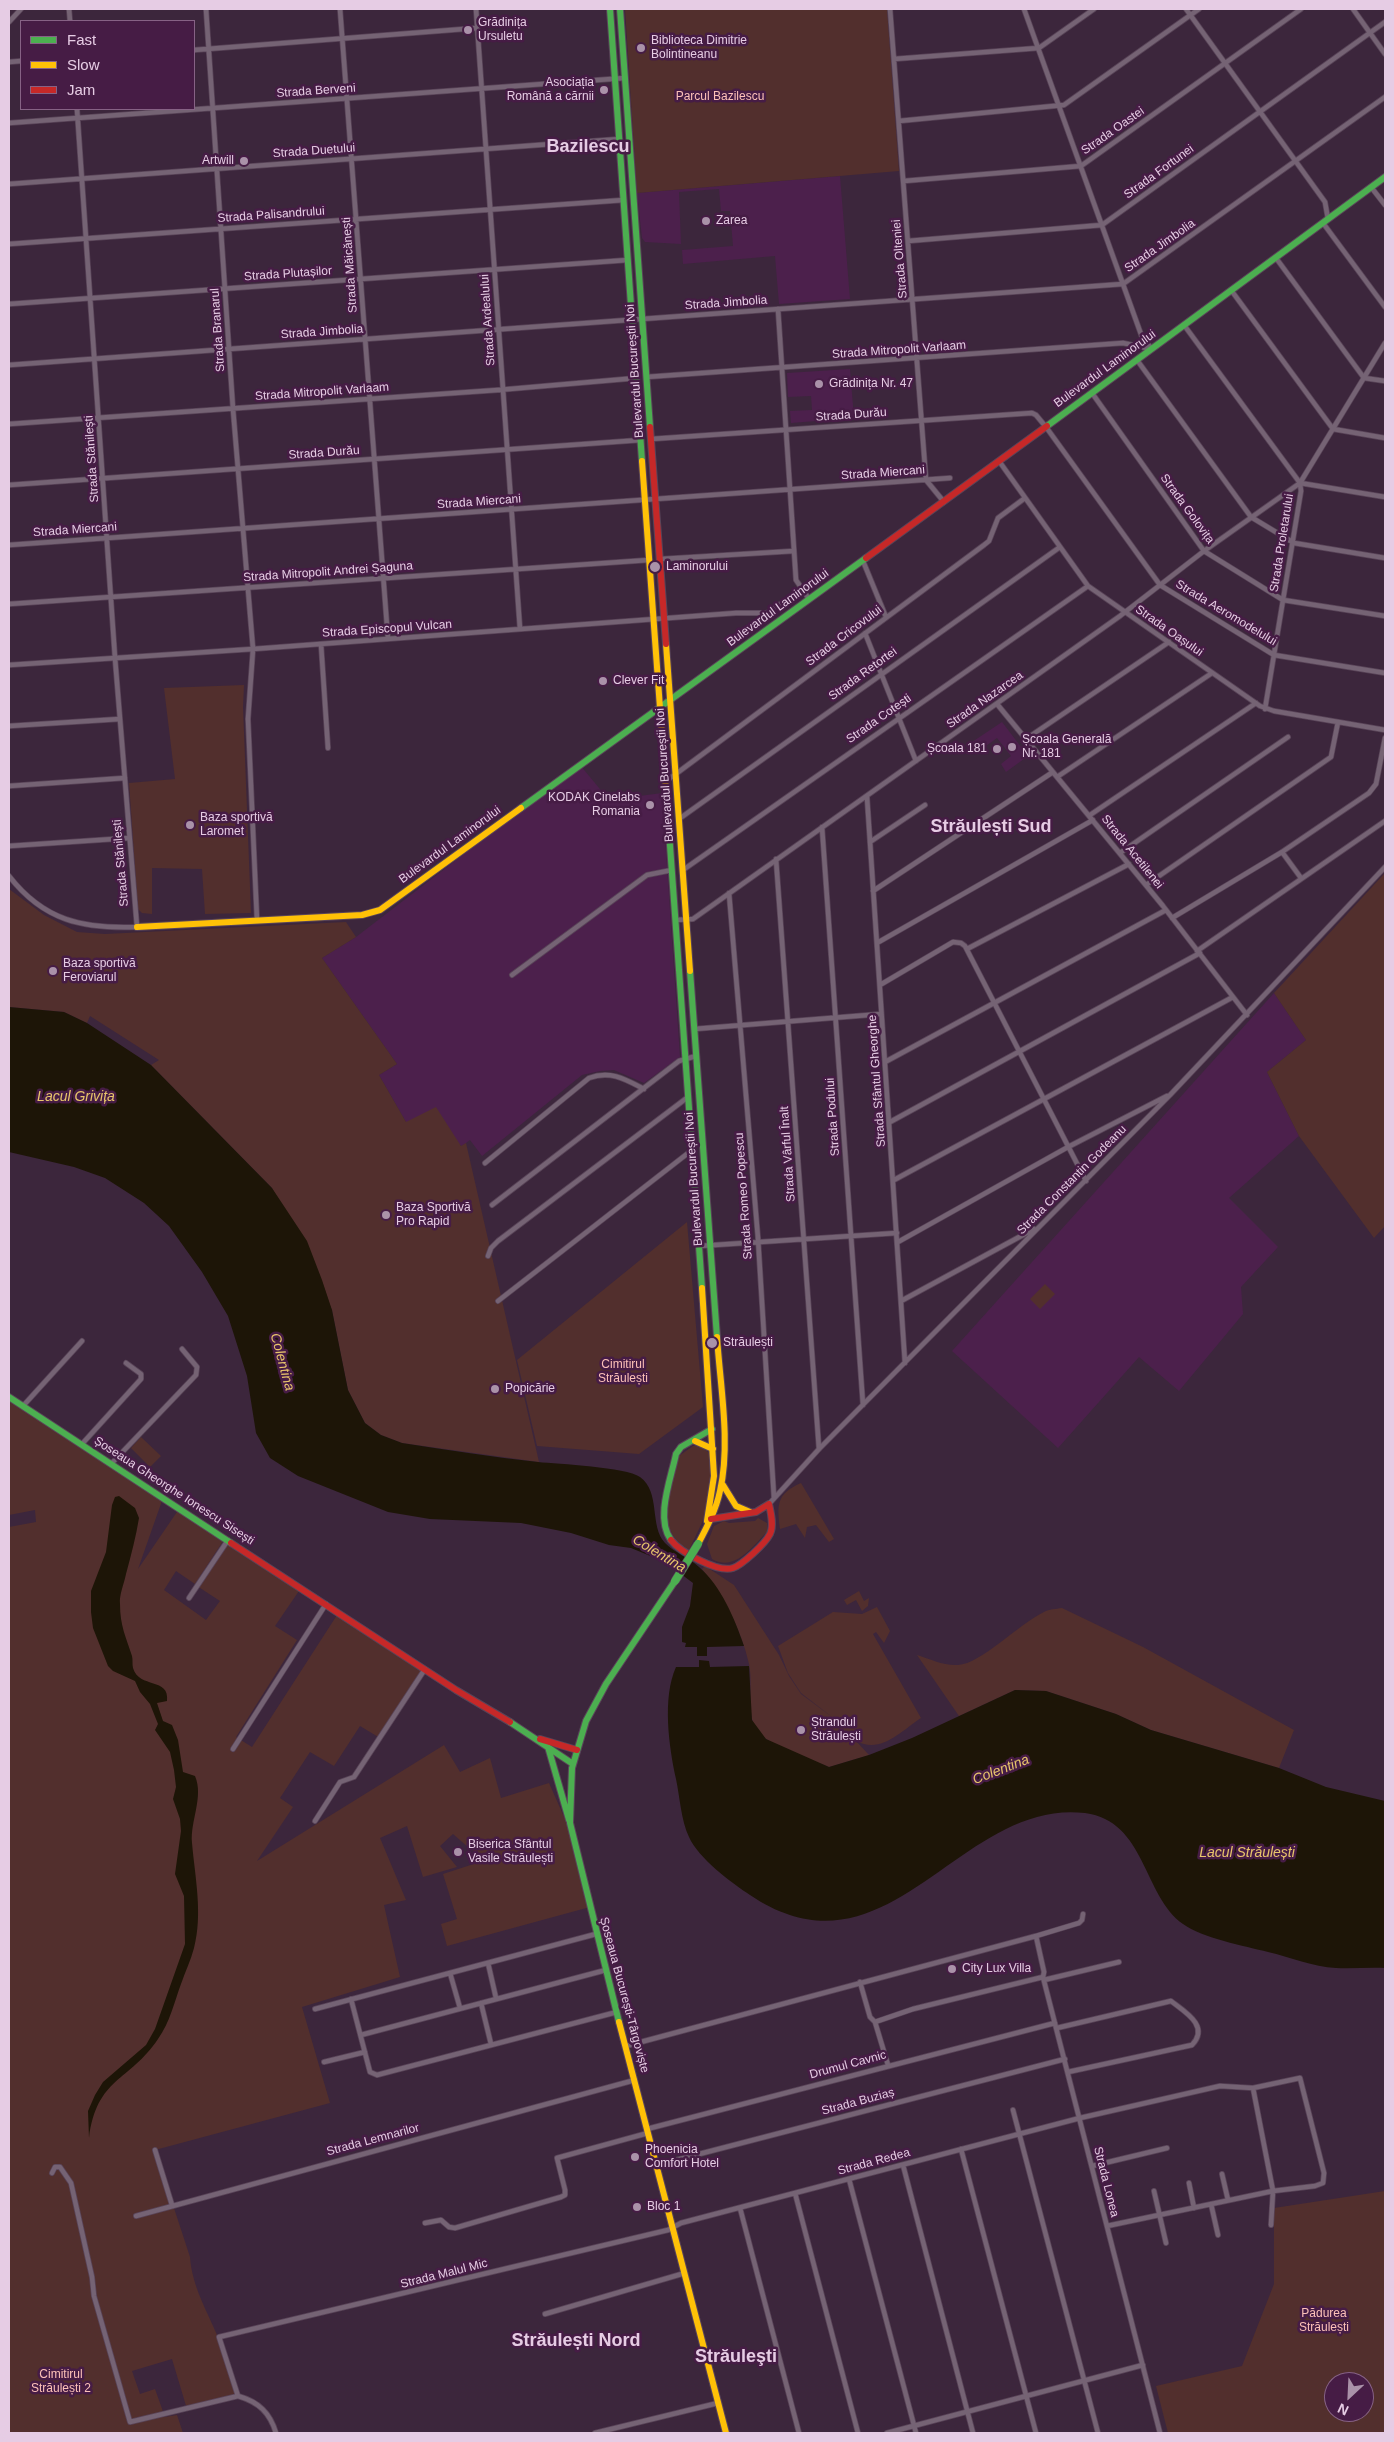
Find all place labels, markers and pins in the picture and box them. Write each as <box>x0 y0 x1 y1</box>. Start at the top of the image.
place label: Grădinița Ursuletu <box>478 16 527 44</box>
marker: Grădinița Ursuletu <box>462 24 474 36</box>
place label: Biblioteca Dimitrie Bolintineanu <box>651 34 747 62</box>
marker: Biblioteca Dimitrie Bolintineanu <box>635 42 647 54</box>
place label: Asociația Română a cărnii <box>507 76 594 104</box>
marker: Asociația Română a cărnii <box>598 84 610 96</box>
place label: Artwill <box>202 154 234 168</box>
marker: Artwill <box>238 155 250 167</box>
place label: Zarea <box>716 214 747 228</box>
marker: Zarea <box>700 215 712 227</box>
place label: Grădinița Nr. 47 <box>829 377 913 391</box>
marker: Grădinița Nr. 47 <box>813 378 825 390</box>
marker: Laminorului <box>648 560 662 574</box>
place label: Laminorului <box>666 560 728 574</box>
place label: Clever Fit <box>613 674 664 688</box>
marker: Clever Fit <box>597 675 609 687</box>
place label: Școala Generală Nr. 181 <box>1022 733 1111 761</box>
marker: Școala Generală Nr. 181 <box>1006 741 1018 753</box>
place label: Școala 181 <box>927 742 987 756</box>
marker: Școala 181 <box>991 743 1003 755</box>
place label: KODAK Cinelabs Romania <box>548 791 640 819</box>
marker: KODAK Cinelabs Romania <box>644 799 656 811</box>
place label: Baza sportivă Laromet <box>200 811 273 839</box>
marker: Baza sportivă Laromet <box>184 819 196 831</box>
place label: Baza sportivă Feroviarul <box>63 957 136 985</box>
marker: Baza sportivă Feroviarul <box>47 965 59 977</box>
place label: Baza Sportivă Pro Rapid <box>396 1201 471 1229</box>
marker: Baza Sportivă Pro Rapid <box>380 1209 392 1221</box>
marker: Străulești <box>705 1336 719 1350</box>
place label: Străulești <box>723 1336 773 1350</box>
place label: Popicărie <box>505 1382 555 1396</box>
marker: Popicărie <box>489 1383 501 1395</box>
place label: Ștrandul Străulești <box>811 1716 861 1744</box>
marker: Ștrandul Străulești <box>795 1724 807 1736</box>
place label: Biserica Sfântul Vasile Străulești <box>468 1838 553 1866</box>
marker: Biserica Sfântul Vasile Străulești <box>452 1846 464 1858</box>
place label: City Lux Villa <box>962 1962 1031 1976</box>
marker: City Lux Villa <box>946 1963 958 1975</box>
place label: Phoenicia Comfort Hotel <box>645 2143 719 2171</box>
marker: Phoenicia Comfort Hotel <box>629 2151 641 2163</box>
place label: Bloc 1 <box>647 2200 680 2214</box>
marker: Bloc 1 <box>631 2201 643 2213</box>

